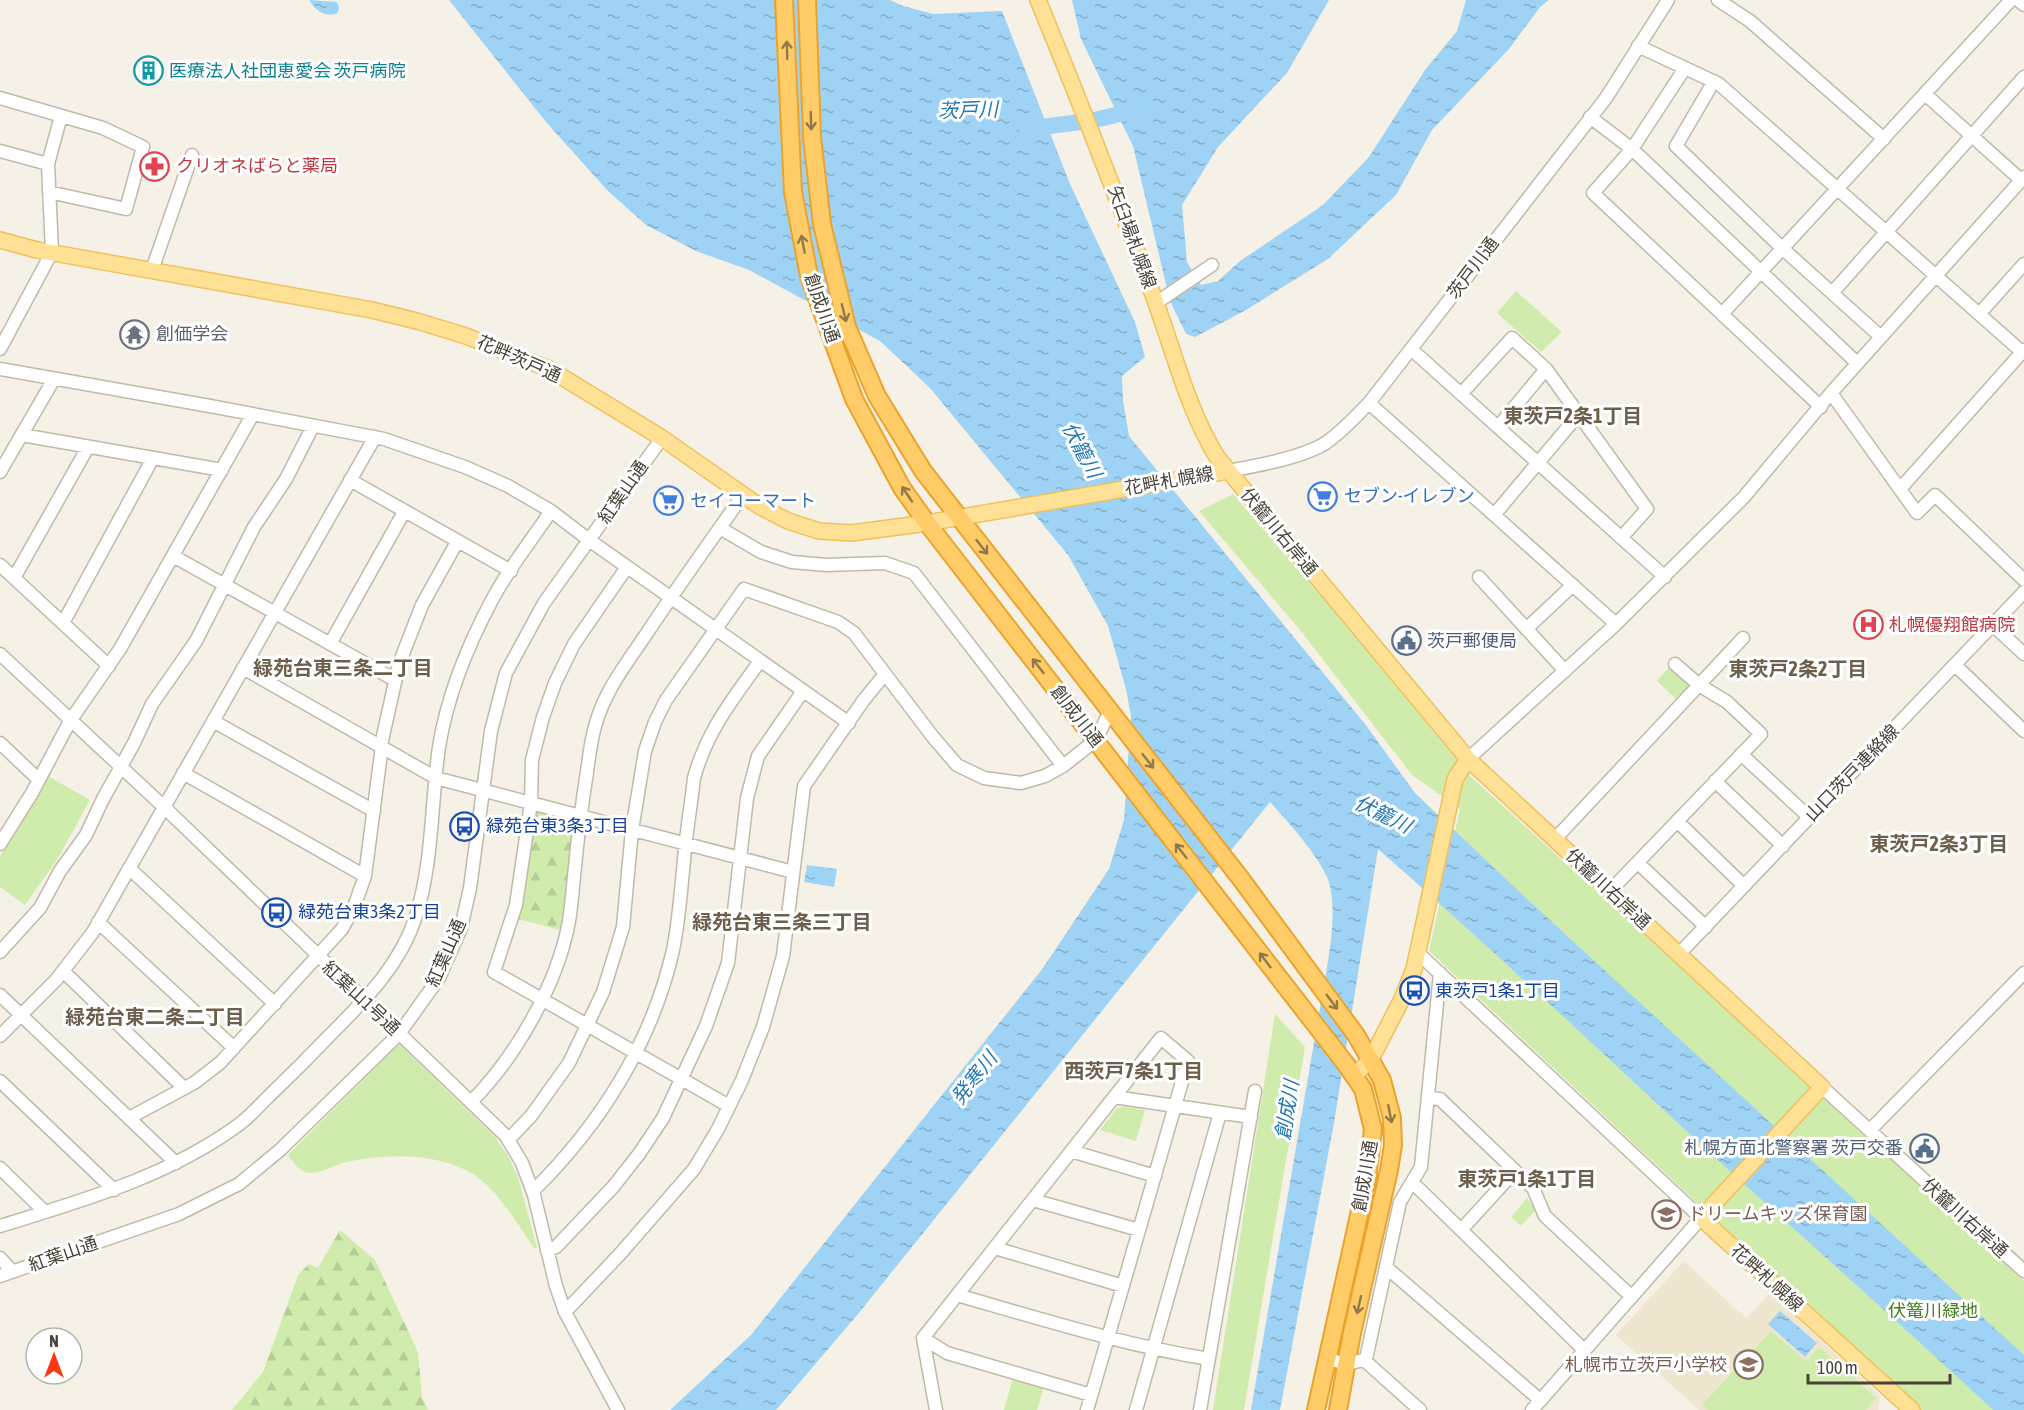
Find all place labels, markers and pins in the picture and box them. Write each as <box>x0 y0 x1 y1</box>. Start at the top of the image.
building icon: 医療法人社団恵愛会 茨戸病院 <box>132 55 164 87</box>
place label: 医療法人社団恵愛会 茨戸病院 <box>169 60 405 81</box>
pharmacy icon: クリオネばらと薬局 <box>139 150 171 182</box>
place label: クリオネばらと薬局 <box>176 155 338 176</box>
temple icon: 創価学会 <box>119 318 151 350</box>
place label: 創価学会 <box>156 323 228 344</box>
supermarket icon: セブン-イレブン <box>1307 480 1339 512</box>
supermarket icon: セイコーマート <box>653 485 685 517</box>
place label: セブン-イレブン <box>1344 485 1475 506</box>
place label: セイコーマート <box>690 490 816 511</box>
hospital icon: 札幌優翔館病院 <box>1852 609 1884 641</box>
place label: 札幌優翔館病院 <box>1889 614 2015 635</box>
public building icon: 茨戸郵便局 <box>1390 625 1422 657</box>
place label: 茨戸郵便局 <box>1427 630 1517 651</box>
bus stop icon: 緑苑台東3条3丁目 <box>449 810 481 842</box>
place label: 緑苑台東3条3丁目 <box>486 815 629 836</box>
bus stop icon: 緑苑台東3条2丁目 <box>261 896 293 928</box>
place label: 緑苑台東3条2丁目 <box>298 901 441 922</box>
bus stop icon: 東茨戸1条1丁目 <box>1398 975 1430 1007</box>
place label: 東茨戸1条1丁目 <box>1435 980 1560 1001</box>
public building icon: 札幌方面北警察署 茨戸交番 <box>1908 1132 1940 1164</box>
place label: 札幌方面北警察署 茨戸交番 <box>1685 1137 1903 1158</box>
school or university icon: ドリームキッズ保育園 <box>1651 1198 1683 1230</box>
place label: ドリームキッズ保育園 <box>1688 1203 1867 1224</box>
school or university icon: 札幌市立茨戸小学校 <box>1732 1349 1764 1381</box>
place label: 札幌市立茨戸小学校 <box>1565 1354 1727 1375</box>

